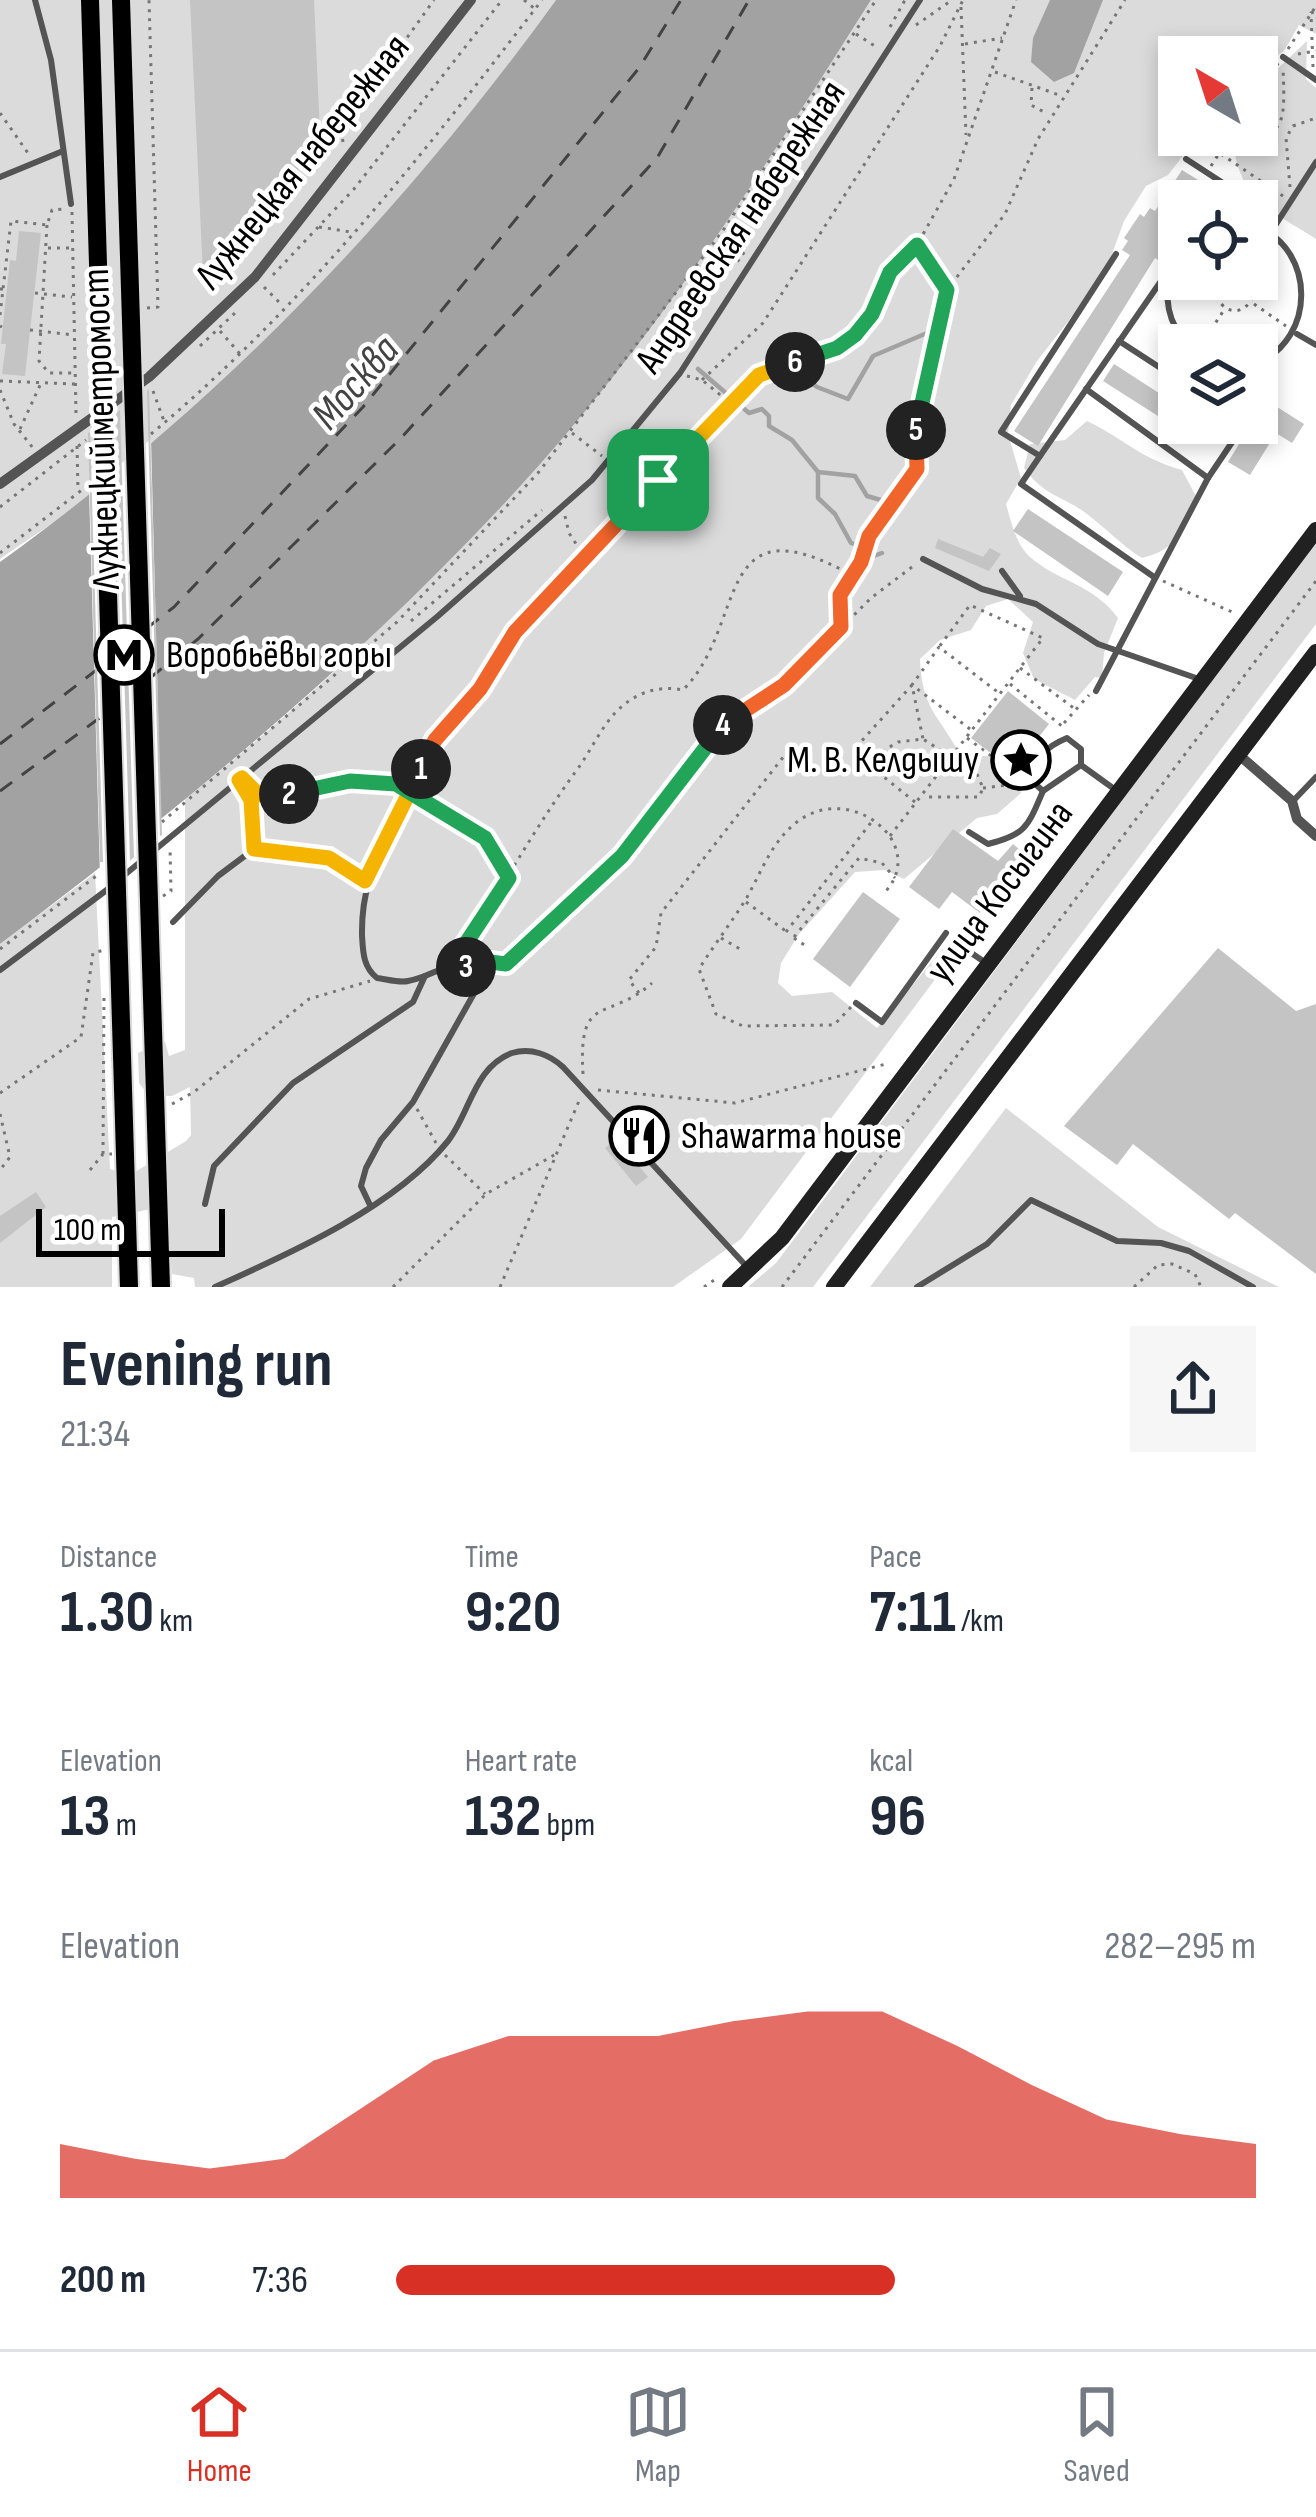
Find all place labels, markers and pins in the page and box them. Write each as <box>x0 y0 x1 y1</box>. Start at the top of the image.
pin: 6 <box>765 332 825 392</box>
pin: 5 <box>886 400 946 460</box>
pin <box>607 429 709 531</box>
metro station icon: Воробьёвы горы <box>93 624 155 686</box>
place label: Воробьёвы горы <box>166 632 392 679</box>
pin: 4 <box>693 695 753 755</box>
place icon: М. В. Келдышу <box>990 729 1052 791</box>
place label: М. В. Келдышу <box>787 737 979 784</box>
pin: 1 <box>391 739 451 799</box>
pin: 2 <box>259 764 319 824</box>
pin: 3 <box>436 937 496 997</box>
restaurant icon: Shawarma house <box>608 1105 670 1167</box>
place label: Shawarma house <box>681 1113 902 1160</box>

